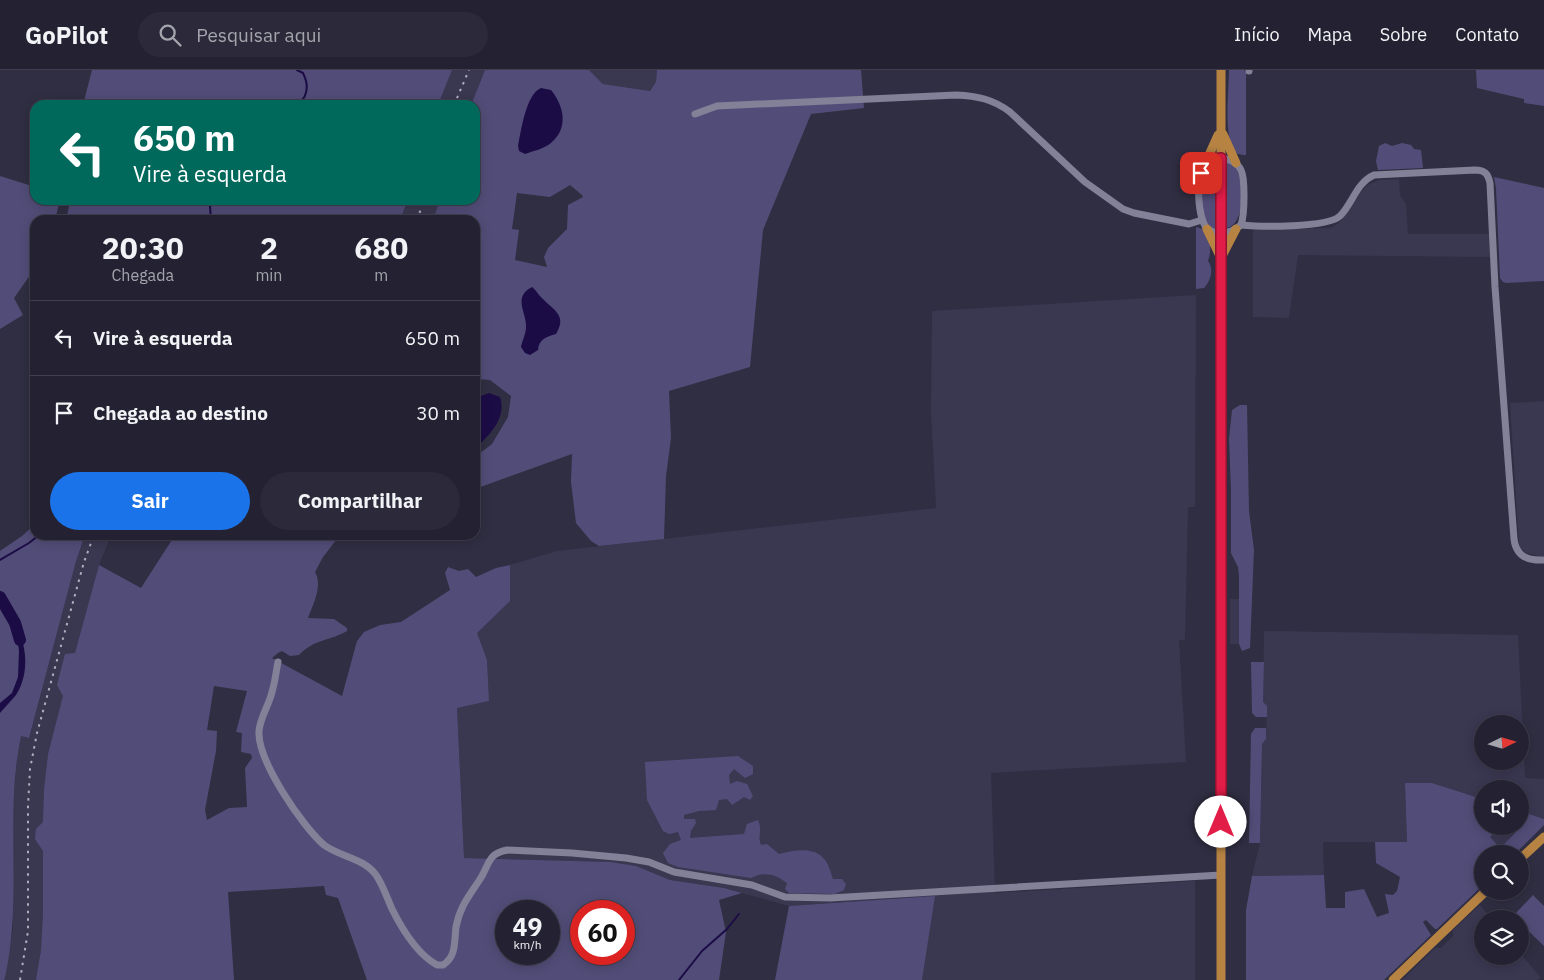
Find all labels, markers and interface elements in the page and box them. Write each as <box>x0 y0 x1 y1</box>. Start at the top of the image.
search box <box>138 12 488 57</box>
text: GoPilot <box>25 19 108 51</box>
icon: search <box>156 21 184 49</box>
text: Pesquisar aqui <box>196 23 321 47</box>
text: Início <box>1234 23 1280 46</box>
text: Mapa <box>1308 23 1352 46</box>
text: Sobre <box>1380 23 1427 46</box>
text: Contato <box>1455 23 1519 46</box>
text: 650 m <box>133 115 236 161</box>
icon: left <box>50 120 115 185</box>
pin <box>1180 152 1222 194</box>
text: Vire à esquerda <box>133 159 287 188</box>
icon: arrive <box>1187 159 1215 187</box>
text: 20:30 <box>102 228 184 267</box>
text: 2 <box>260 228 278 267</box>
text: 680 <box>354 228 408 267</box>
text: Chegada <box>111 265 174 285</box>
text: min <box>255 265 282 285</box>
text: m <box>374 265 388 285</box>
icon: left <box>50 324 78 352</box>
text: Vire à esquerda <box>93 326 233 350</box>
text: 650 m <box>405 326 460 350</box>
icon: arrive <box>50 399 78 427</box>
text: Chegada ao destino <box>93 401 268 425</box>
text: 30 m <box>416 401 460 425</box>
button: Sair <box>50 472 250 530</box>
button: Compartilhar <box>260 472 460 530</box>
north arrow <box>1474 715 1529 770</box>
map controls <box>1474 715 1529 965</box>
button: sound <box>1474 780 1529 835</box>
position arrow <box>1194 795 1246 847</box>
button: search <box>1474 845 1529 900</box>
speed limit sign: 60 <box>570 900 635 965</box>
text: 49 <box>512 910 543 943</box>
button: layers <box>1474 910 1529 965</box>
text: km/h <box>513 937 542 952</box>

